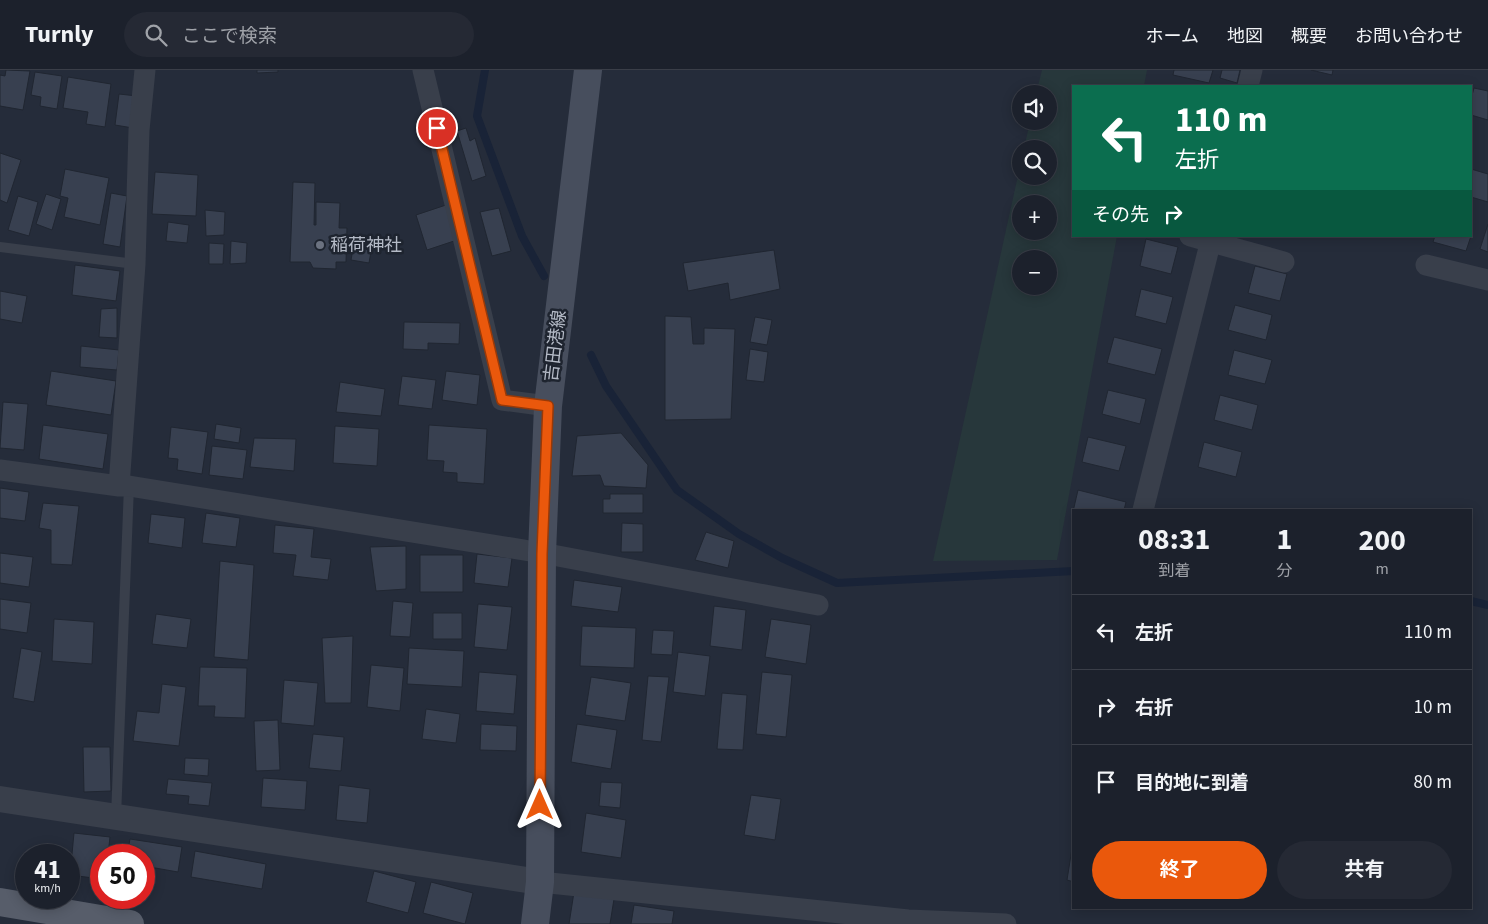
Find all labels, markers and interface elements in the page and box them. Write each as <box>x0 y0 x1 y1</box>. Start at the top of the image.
search box <box>124 12 474 57</box>
text: Turnly <box>25 17 94 52</box>
icon: search <box>142 21 170 49</box>
text: ここで検索 <box>182 23 277 50</box>
text: ホーム <box>1146 24 1199 49</box>
text: 地図 <box>1227 24 1263 49</box>
text: 概要 <box>1291 24 1327 49</box>
text: お問い合わせ <box>1355 24 1463 49</box>
map controls <box>1012 85 1057 295</box>
button: sound <box>1012 85 1057 130</box>
text: 110 m <box>1175 95 1267 145</box>
icon: left <box>1092 105 1157 170</box>
pin <box>416 107 458 149</box>
icon: arrive <box>423 114 451 142</box>
button: search <box>1012 140 1057 185</box>
text: 左折 <box>1175 144 1219 176</box>
button: + <box>1012 195 1057 240</box>
icon: right <box>1159 200 1187 228</box>
text: その先 <box>1092 202 1149 229</box>
place label: 稲荷神社 <box>330 233 402 258</box>
marker: 稲荷神社 <box>314 239 326 251</box>
button: − <box>1012 250 1057 295</box>
street label: 吉田港線 <box>539 309 572 383</box>
text: 08:31 <box>1138 518 1210 561</box>
text: 1 <box>1276 518 1292 561</box>
text: 200 <box>1358 519 1406 562</box>
text: m <box>1376 558 1389 580</box>
text: 到着 <box>1158 560 1190 582</box>
text: 分 <box>1276 560 1292 582</box>
icon: left <box>1092 618 1120 646</box>
text: 110 m <box>1404 619 1452 646</box>
text: 左折 <box>1135 620 1173 647</box>
icon: right <box>1092 693 1120 721</box>
text: 10 m <box>1414 694 1452 721</box>
text: 右折 <box>1135 695 1173 722</box>
icon: arrive <box>1092 768 1120 796</box>
text: 80 m <box>1414 769 1452 796</box>
text: 目的地に到着 <box>1135 770 1249 797</box>
position arrow <box>513 778 565 830</box>
button: 終了 <box>1092 841 1267 899</box>
button: 共有 <box>1277 841 1452 899</box>
speed limit sign: 50 <box>90 844 155 909</box>
text: 41 <box>34 852 61 888</box>
text: km/h <box>34 880 61 897</box>

